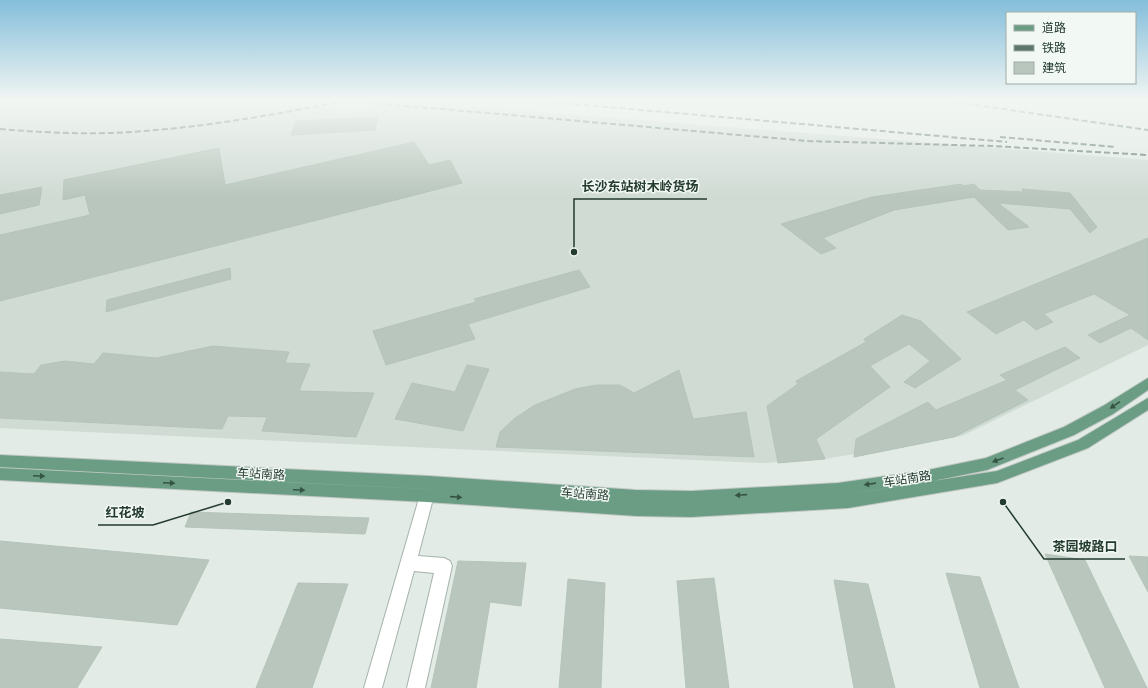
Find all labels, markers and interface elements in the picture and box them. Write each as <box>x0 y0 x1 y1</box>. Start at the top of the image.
legend <box>1006 12 1136 84</box>
text: 道路 <box>1042 20 1066 35</box>
text: 铁路 <box>1042 40 1066 55</box>
text: 建筑 <box>1042 60 1066 75</box>
callout: 长沙东站树木岭货场 <box>574 174 707 199</box>
text: 长沙东站树木岭货场 <box>581 178 699 194</box>
one-way arrow <box>1110 401 1121 409</box>
one-way arrow <box>992 457 1004 463</box>
street label: 车站南路 <box>237 465 285 482</box>
street label: 车站南路 <box>882 467 932 490</box>
one-way arrow <box>33 472 45 479</box>
one-way arrow <box>163 479 175 486</box>
one-way arrow <box>864 481 877 487</box>
street label: 车站南路 <box>561 484 610 503</box>
one-way arrow <box>293 486 305 493</box>
one-way arrow <box>734 492 747 498</box>
one-way arrow <box>450 494 462 501</box>
callout: 红花坡 <box>98 500 153 525</box>
text: 红花坡 <box>105 504 145 520</box>
callout: 茶园坡路口 <box>1044 534 1125 559</box>
text: 茶园坡路口 <box>1052 538 1118 554</box>

